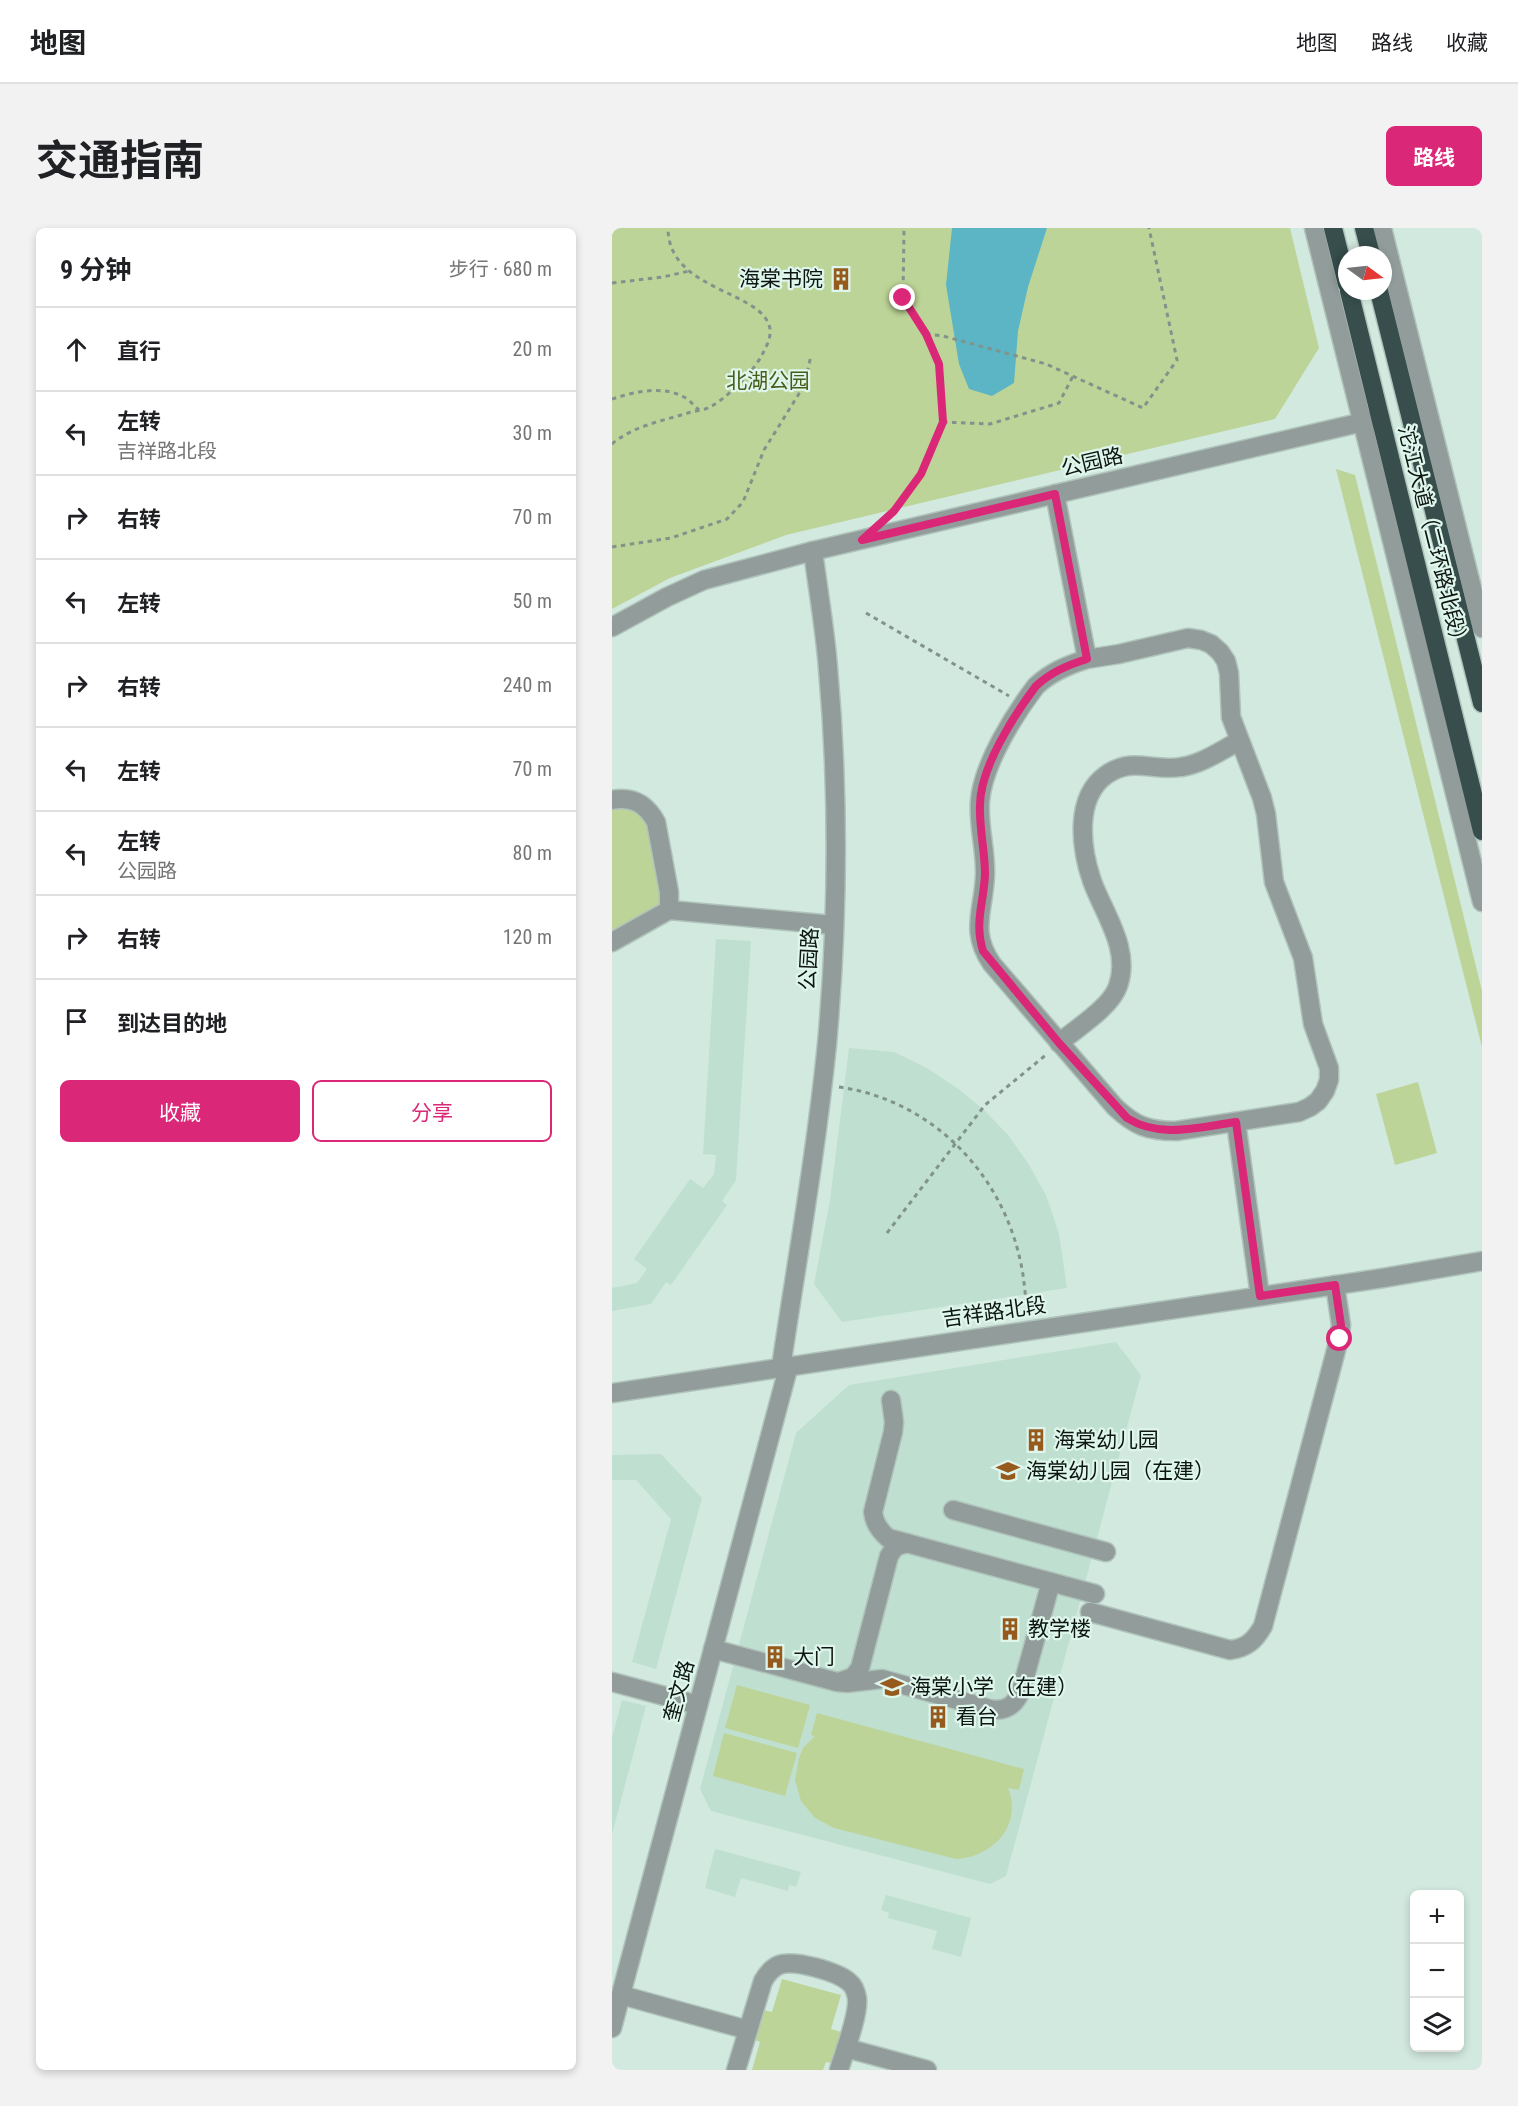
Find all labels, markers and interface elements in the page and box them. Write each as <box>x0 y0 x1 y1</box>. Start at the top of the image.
text: 地图 <box>30 27 86 60</box>
text: 地图 <box>1296 31 1338 55</box>
text: 路线 <box>1371 31 1413 55</box>
text: 收藏 <box>1446 31 1488 55</box>
button: 路线 <box>1386 126 1482 186</box>
text: 交通指南 <box>36 136 204 185</box>
north arrow <box>1338 246 1392 300</box>
text: 9 分钟 <box>60 255 131 285</box>
text: 步行 · 680 m <box>449 257 552 281</box>
building icon: 海棠书院 <box>828 266 854 292</box>
place label: 海棠书院 <box>739 267 823 291</box>
route end <box>889 284 915 310</box>
icon: ahead <box>60 333 93 366</box>
text: 20 m <box>513 337 552 361</box>
text: 直行 <box>117 339 161 364</box>
park label: 北湖公园 <box>726 369 810 393</box>
text: 左转 <box>117 409 161 434</box>
icon: left <box>60 417 93 450</box>
text: 30 m <box>513 421 552 445</box>
street label: 沱江大道（二环路北段） <box>1393 423 1473 653</box>
text: 吉祥路北段 <box>117 439 217 463</box>
street label: 公园路 <box>1059 443 1125 481</box>
icon: right <box>60 501 93 534</box>
text: 70 m <box>513 505 552 529</box>
text: 右转 <box>117 507 161 532</box>
icon: left <box>60 585 93 618</box>
text: 50 m <box>513 589 552 613</box>
text: 左转 <box>117 591 161 616</box>
icon: right <box>60 669 93 702</box>
text: 240 m <box>503 673 552 697</box>
text: 右转 <box>117 675 161 700</box>
icon: left <box>60 753 93 786</box>
text: 70 m <box>513 757 552 781</box>
text: 左转 <box>117 759 161 784</box>
text: 左转 <box>117 829 161 854</box>
icon: left <box>60 837 93 870</box>
text: 80 m <box>513 841 552 865</box>
text: 公园路 <box>117 859 177 883</box>
icon: right <box>60 921 93 954</box>
text: 120 m <box>503 925 552 949</box>
text: 右转 <box>117 927 161 952</box>
street label: 公园路 <box>795 927 823 991</box>
icon: arrive <box>60 1005 93 1038</box>
text: 到达目的地 <box>117 1011 227 1036</box>
button: 收藏 <box>60 1080 300 1142</box>
button: 分享 <box>312 1080 552 1142</box>
street label: 吉祥路北段 <box>940 1293 1048 1331</box>
route start <box>1326 1325 1352 1351</box>
building icon: 海棠幼儿园 <box>1023 1427 1049 1453</box>
place label: 海棠幼儿园 <box>1054 1428 1159 1452</box>
school or university icon: 海棠幼儿园（在建） <box>995 1458 1021 1484</box>
place label: 海棠幼儿园（在建） <box>1026 1459 1215 1483</box>
building icon: 教学楼 <box>997 1616 1023 1642</box>
place label: 教学楼 <box>1028 1617 1091 1641</box>
building icon: 大门 <box>762 1644 788 1670</box>
place label: 大门 <box>793 1645 835 1669</box>
street label: 奎文路 <box>659 1657 699 1725</box>
school or university icon: 海棠小学（在建） <box>879 1674 905 1700</box>
place label: 海棠小学（在建） <box>910 1675 1078 1699</box>
building icon: 看台 <box>925 1704 951 1730</box>
place label: 看台 <box>956 1705 998 1729</box>
map controls <box>1410 1890 1464 2052</box>
button: + <box>1410 1890 1464 1944</box>
button: − <box>1410 1944 1464 1998</box>
button: layers <box>1410 1998 1464 2052</box>

